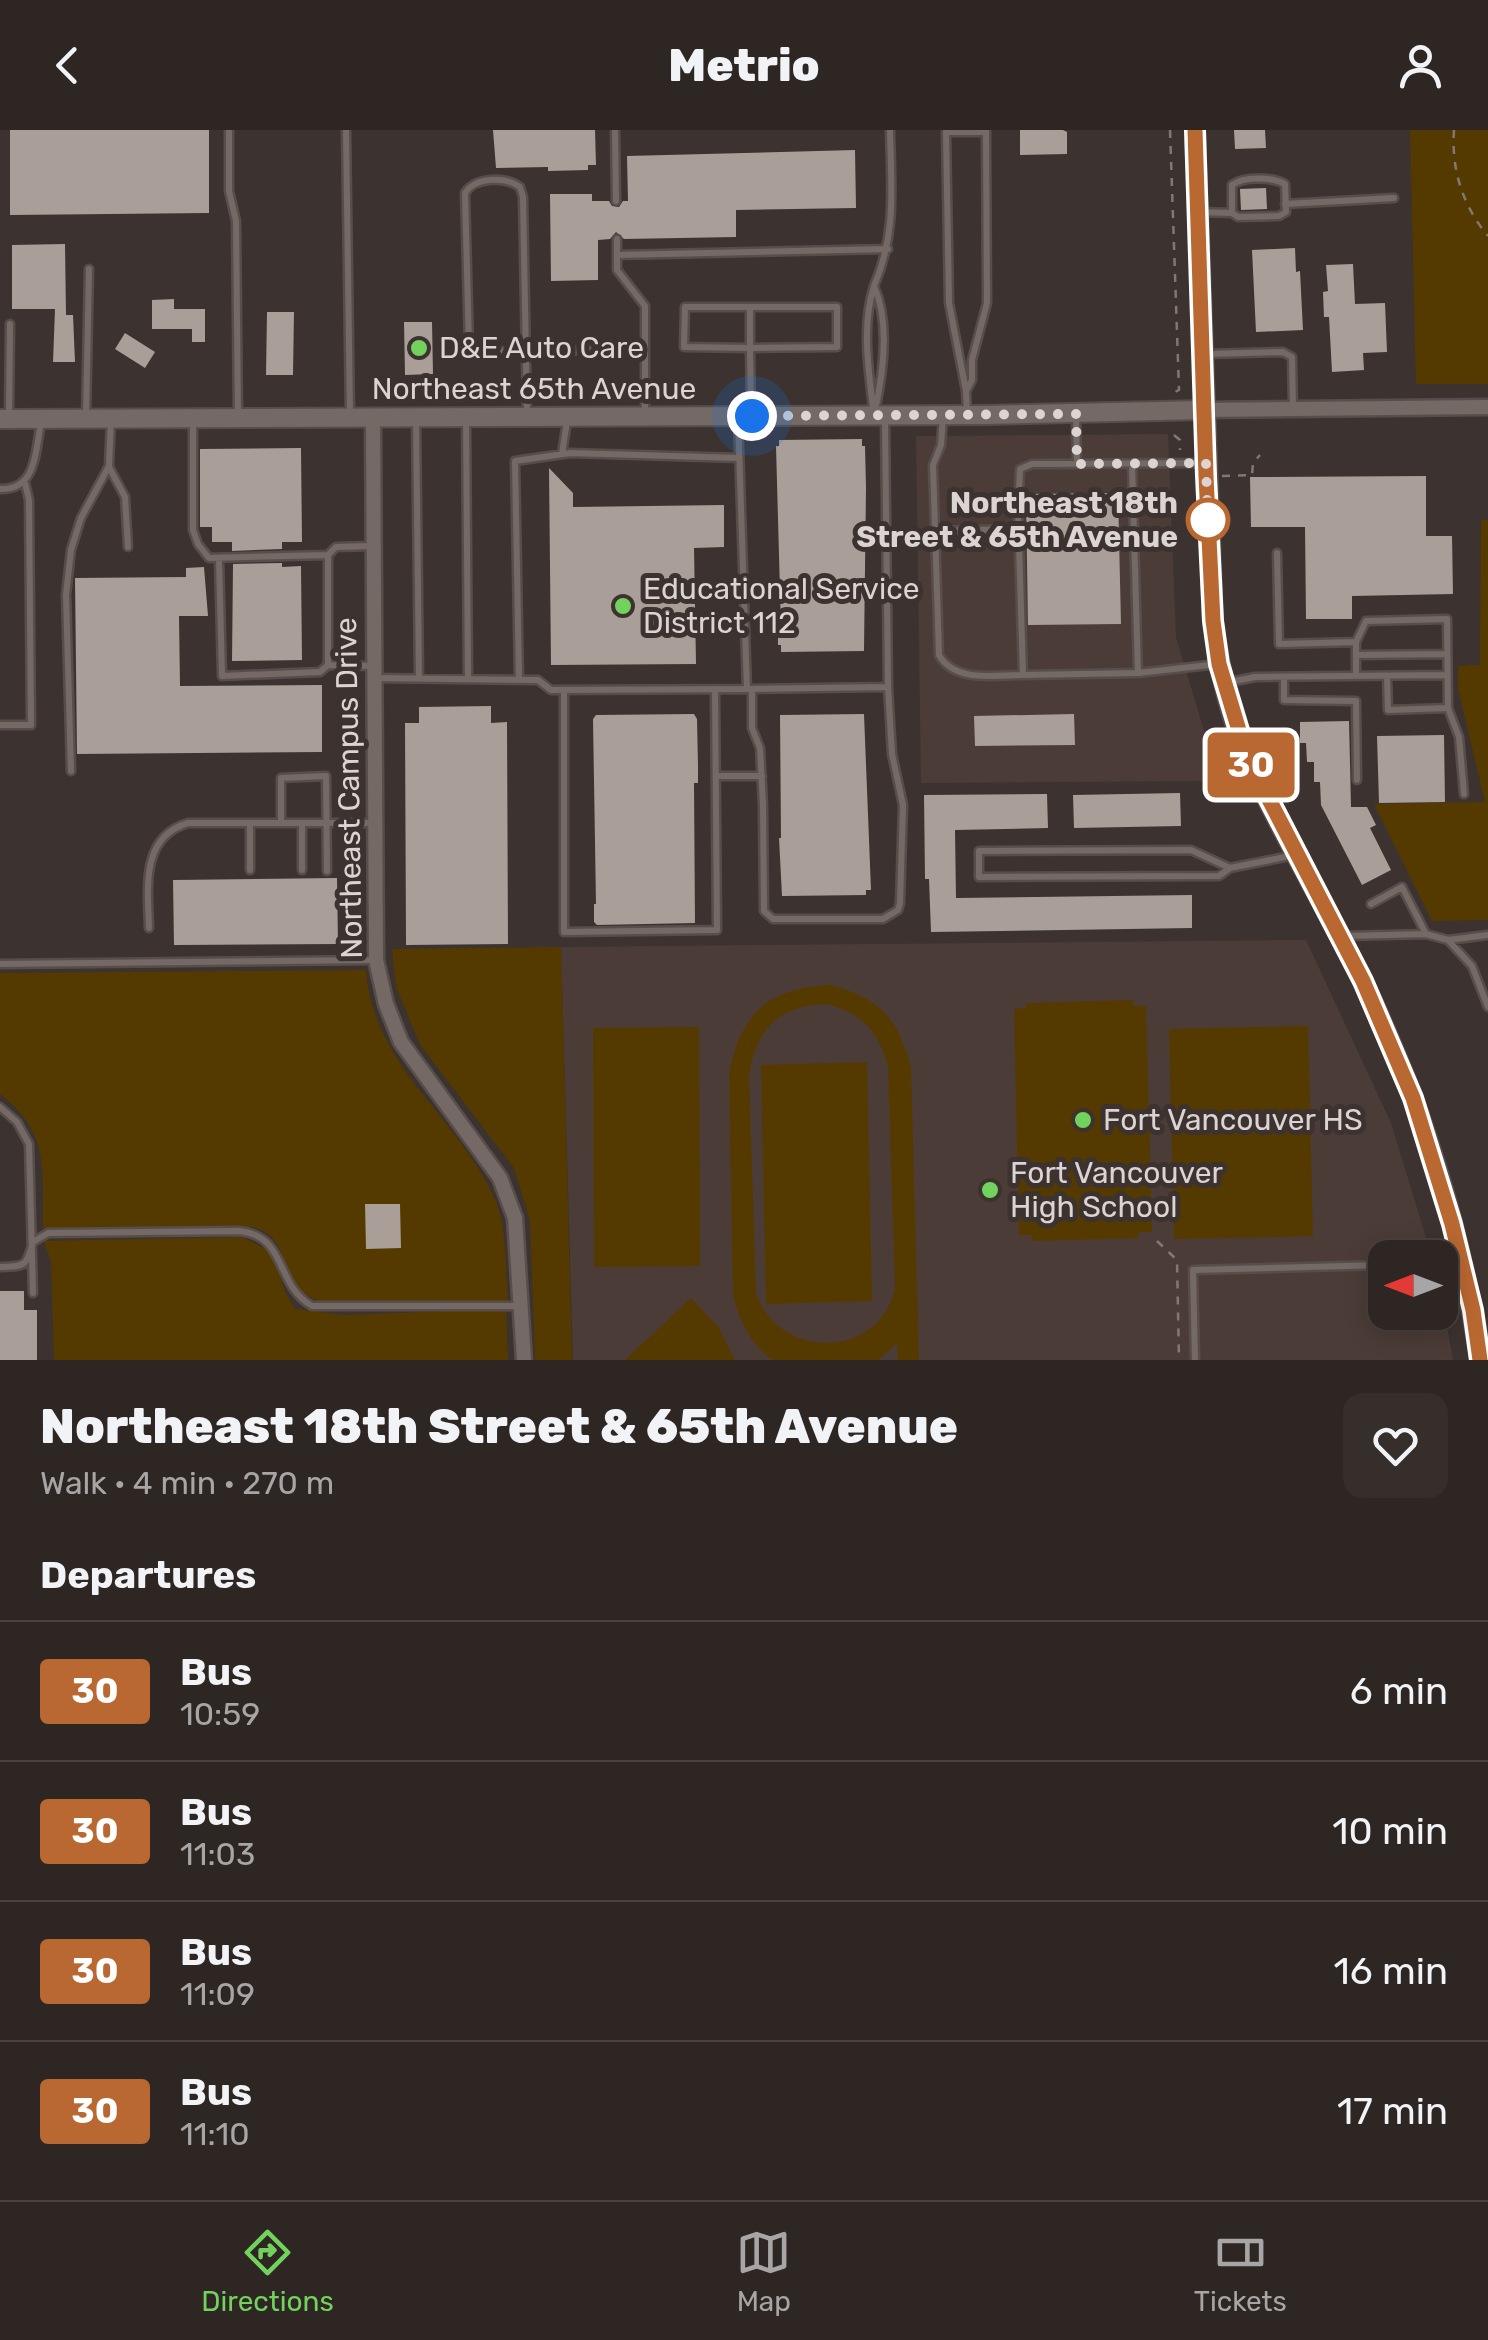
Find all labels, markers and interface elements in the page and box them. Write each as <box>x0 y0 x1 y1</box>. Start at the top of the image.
icon: back <box>40 38 95 93</box>
icon: person <box>1393 38 1448 93</box>
text: Metrio <box>668 39 820 92</box>
place label: D&E Auto Care <box>439 330 644 366</box>
marker: D&E Auto Care <box>408 337 430 359</box>
street label: Northeast 65th Avenue <box>372 371 696 407</box>
your location <box>727 391 777 441</box>
place label: Northeast 18th Street & 65th Avenue <box>856 485 1178 555</box>
marker: Northeast 18th Street & 65th Avenue <box>1187 499 1229 541</box>
place label: Educational Service District 112 <box>643 571 920 641</box>
marker: Educational Service District 112 <box>612 595 634 617</box>
street label: Northeast Campus Drive <box>328 617 370 959</box>
line badge: 30 <box>1206 732 1296 798</box>
text: 30 <box>1228 744 1274 786</box>
place label: Fort Vancouver HS <box>1103 1102 1363 1138</box>
marker: Fort Vancouver HS <box>1072 1109 1094 1131</box>
place label: Fort Vancouver High School <box>1010 1155 1223 1225</box>
marker: Fort Vancouver High School <box>979 1179 1001 1201</box>
north arrow <box>1368 1240 1458 1330</box>
map controls <box>1368 1240 1458 1330</box>
button: heart <box>1343 1393 1448 1498</box>
text: Northeast 18th Street & 65th Avenue <box>40 1398 958 1455</box>
text: Walk · 4 min · 270 m <box>40 1464 334 1502</box>
text: Departures <box>40 1552 256 1598</box>
text: Bus <box>180 1649 252 1695</box>
text: 6 min <box>1350 1668 1448 1714</box>
text: 30 <box>72 1670 118 1712</box>
text: 10:59 <box>180 1695 260 1733</box>
text: Bus <box>180 1789 252 1835</box>
text: 10 min <box>1332 1808 1448 1854</box>
text: 30 <box>72 1810 118 1852</box>
text: 11:03 <box>180 1835 255 1873</box>
text: Bus <box>180 1929 252 1975</box>
text: 16 min <box>1334 1948 1448 1994</box>
text: 30 <box>72 1950 118 1992</box>
text: 11:09 <box>180 1975 255 2013</box>
text: Bus <box>180 2069 252 2115</box>
text: 17 min <box>1337 2088 1448 2134</box>
text: 30 <box>72 2090 118 2132</box>
text: 11:10 <box>180 2115 250 2153</box>
tab: Directions <box>201 2225 334 2318</box>
tab: Map <box>736 2225 791 2318</box>
tab: Tickets <box>1194 2225 1287 2318</box>

